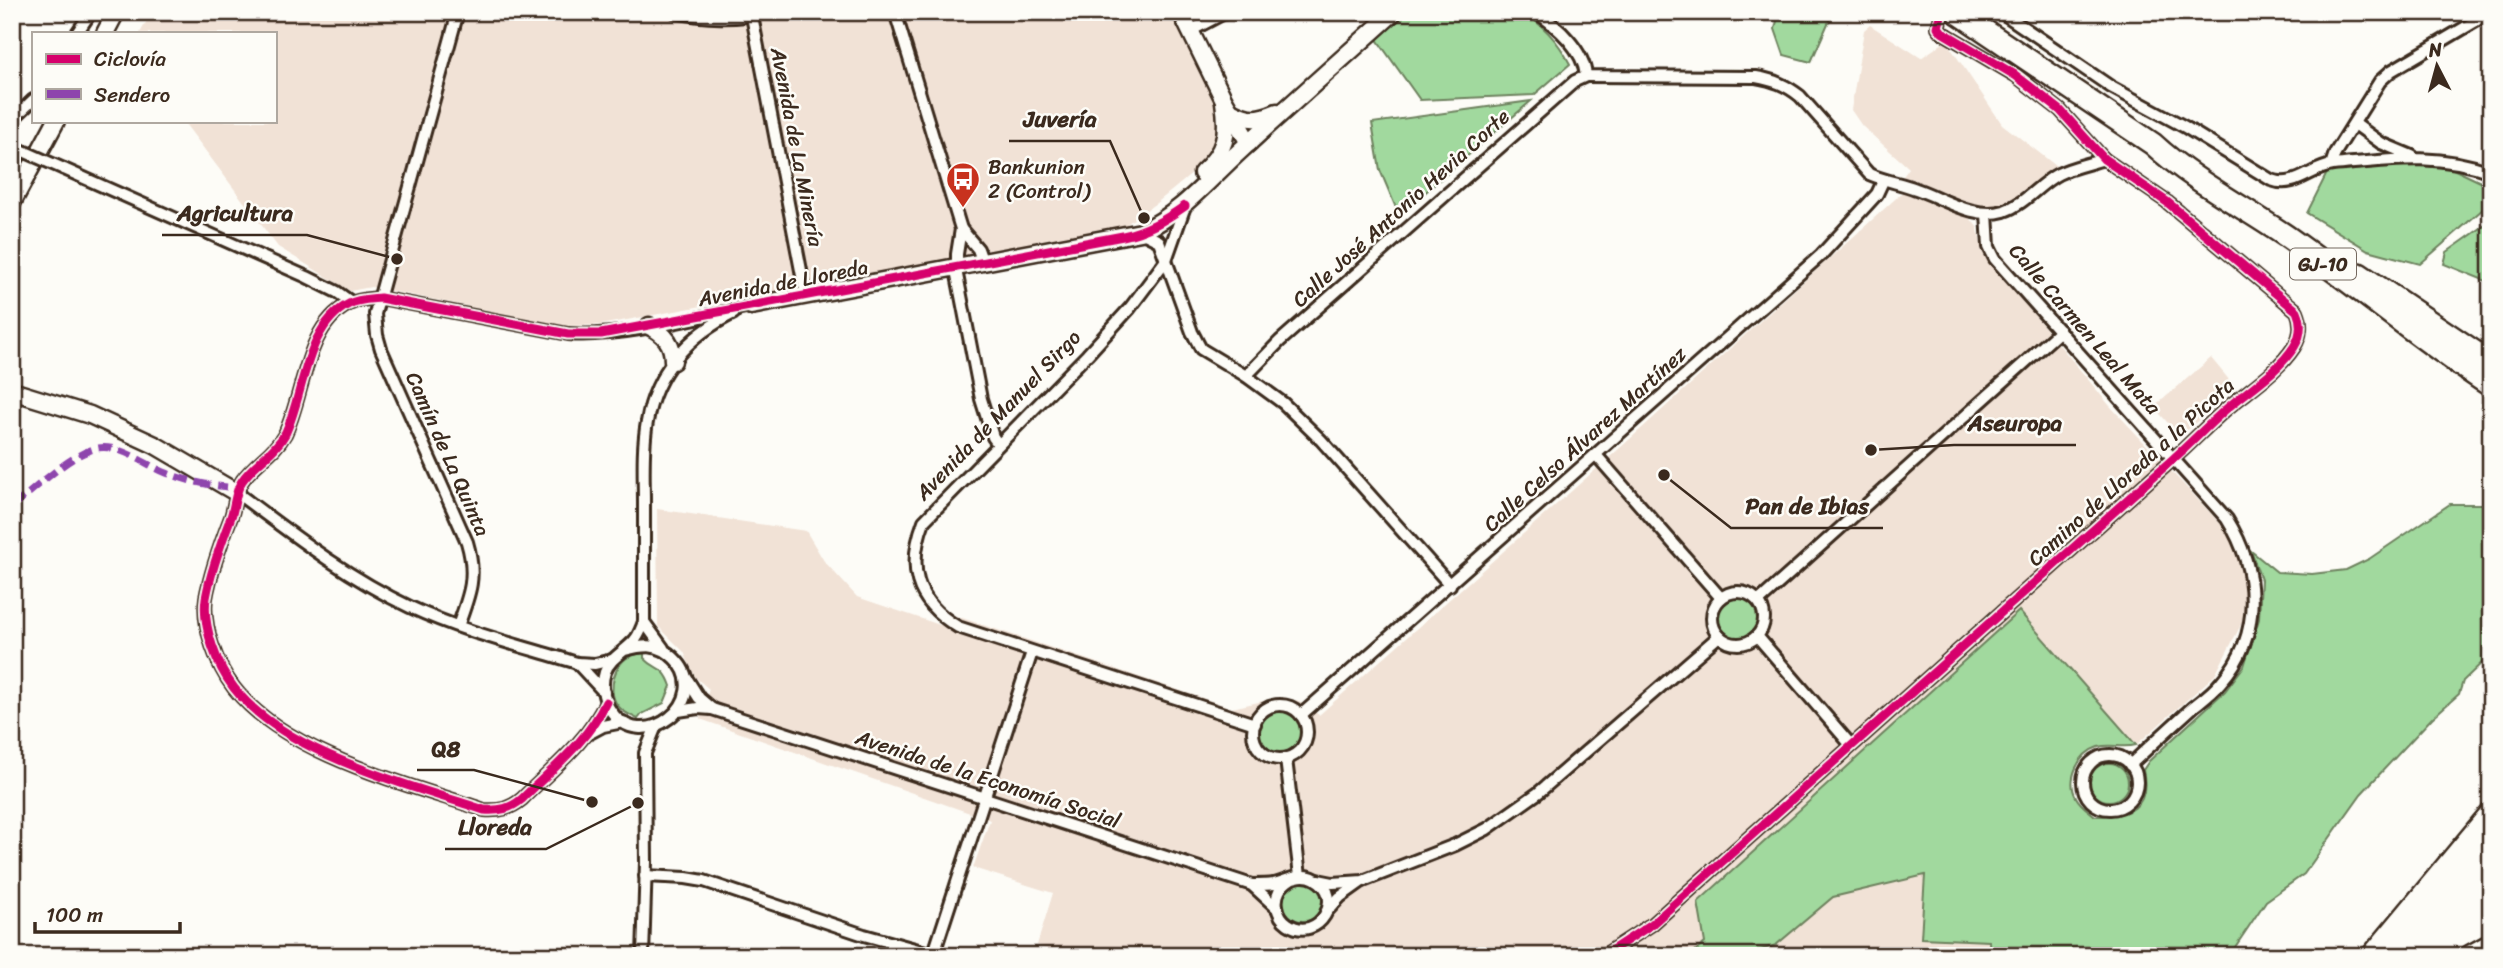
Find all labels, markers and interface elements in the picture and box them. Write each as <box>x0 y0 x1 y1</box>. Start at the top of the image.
legend <box>32 32 276 122</box>
north arrow <box>2402 32 2472 102</box>
text: N <box>2426 32 2444 67</box>
text: Ciclovía <box>94 40 167 78</box>
street label: Avenida de La Minería <box>759 43 835 250</box>
text: Sendero <box>94 76 170 114</box>
callout: Juvería <box>1009 97 1110 141</box>
text: Juvería <box>1022 99 1097 140</box>
street label: Calle José Antonio Hevia Corte <box>1283 99 1519 317</box>
place label: Bankunion 2 (Control) <box>988 148 1092 210</box>
bus stop icon: Bankunion 2 (Control) <box>944 160 982 209</box>
callout: Agricultura <box>162 191 307 235</box>
text: Agricultura <box>176 193 294 234</box>
street label: Calle Carmen Leal Mata <box>1999 234 2171 424</box>
street label: Avenida de Lloreda <box>694 248 872 318</box>
road number: GJ-10 <box>2290 248 2356 280</box>
street label: Avenida de Manuel Sirgo <box>905 320 1090 511</box>
street label: Calle Celso Álvarez Martínez <box>1474 336 1696 542</box>
street label: Camín de La Quinta <box>395 365 502 543</box>
street label: Camino de Lloreda a la Picota <box>2018 368 2244 576</box>
callout: Aseuropa <box>1954 401 2076 445</box>
text: Aseuropa <box>1967 403 2063 444</box>
callout: Pan de Ibias <box>1731 484 1883 528</box>
text: Pan de Ibias <box>1745 486 1870 527</box>
street label: Avenida de la Economía Social <box>850 718 1126 840</box>
callout: Q8 <box>417 726 474 770</box>
text: Q8 <box>432 729 461 770</box>
callout: Lloreda <box>445 805 546 849</box>
text: Lloreda <box>458 807 532 848</box>
scale bar <box>35 891 180 935</box>
text: 100 m <box>46 896 103 934</box>

